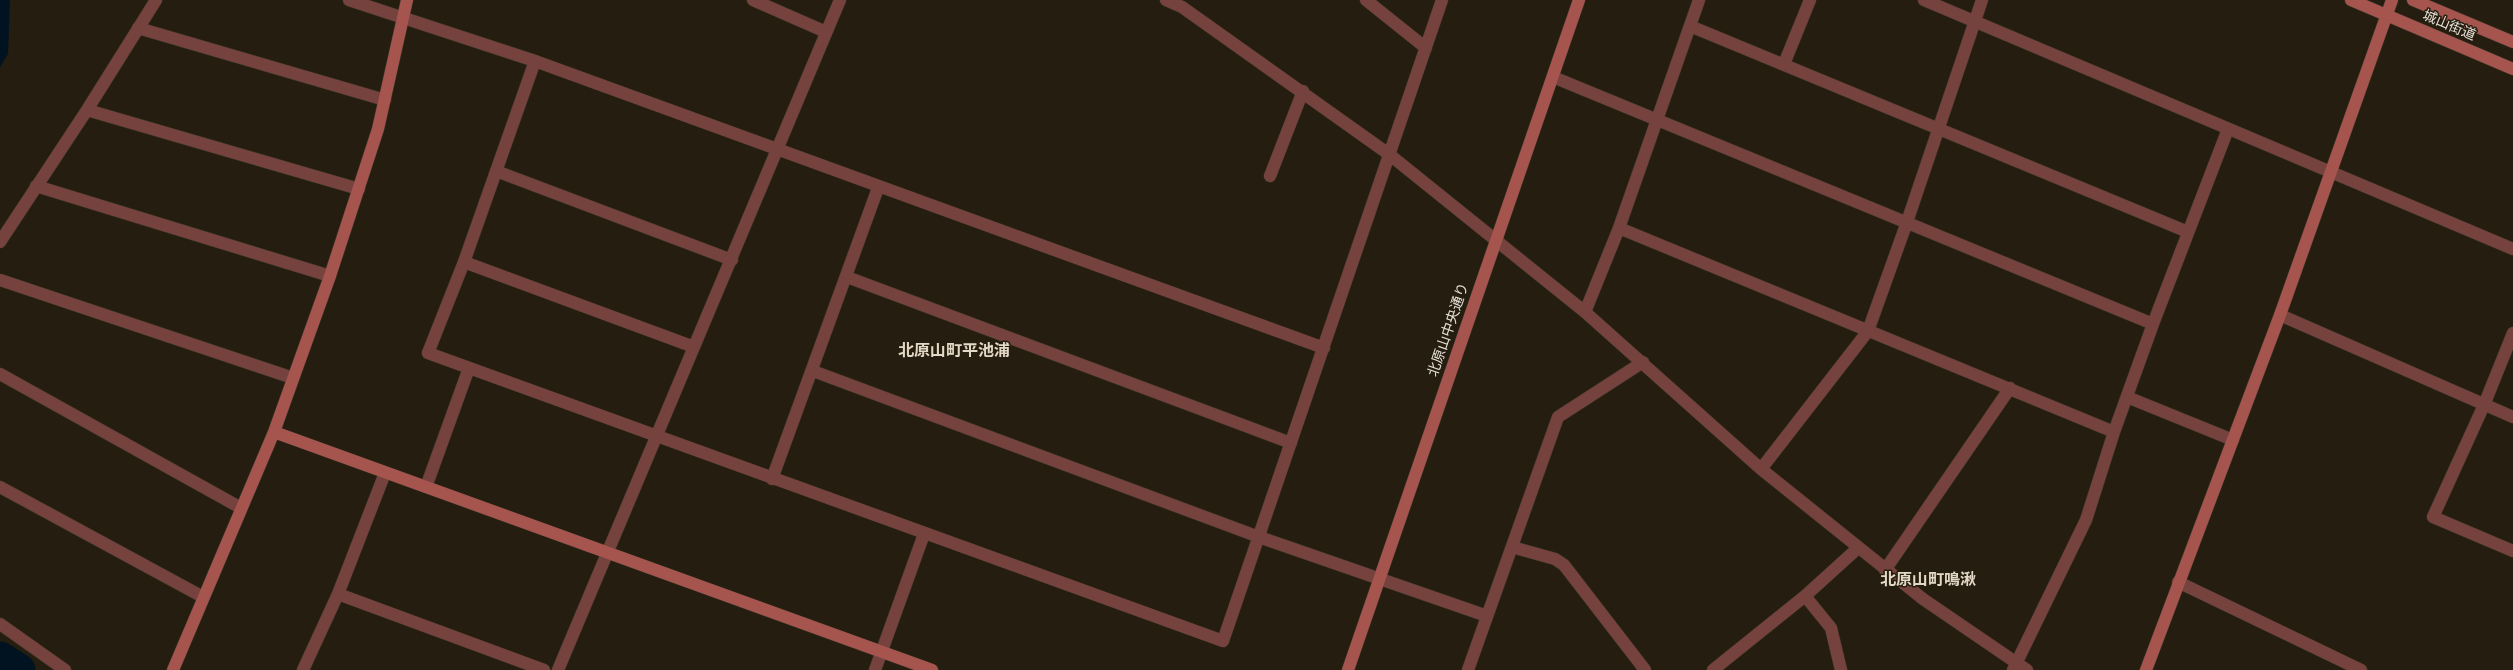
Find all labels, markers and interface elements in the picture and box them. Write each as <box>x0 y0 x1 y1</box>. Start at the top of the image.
street label: 城山街道 <box>2420 7 2478 45</box>
street label: 北原山中央通り <box>1425 281 1473 379</box>
district label: 北原山町平池浦 <box>898 342 1010 362</box>
district label: 北原山町鳴湫 <box>1880 571 1976 591</box>

